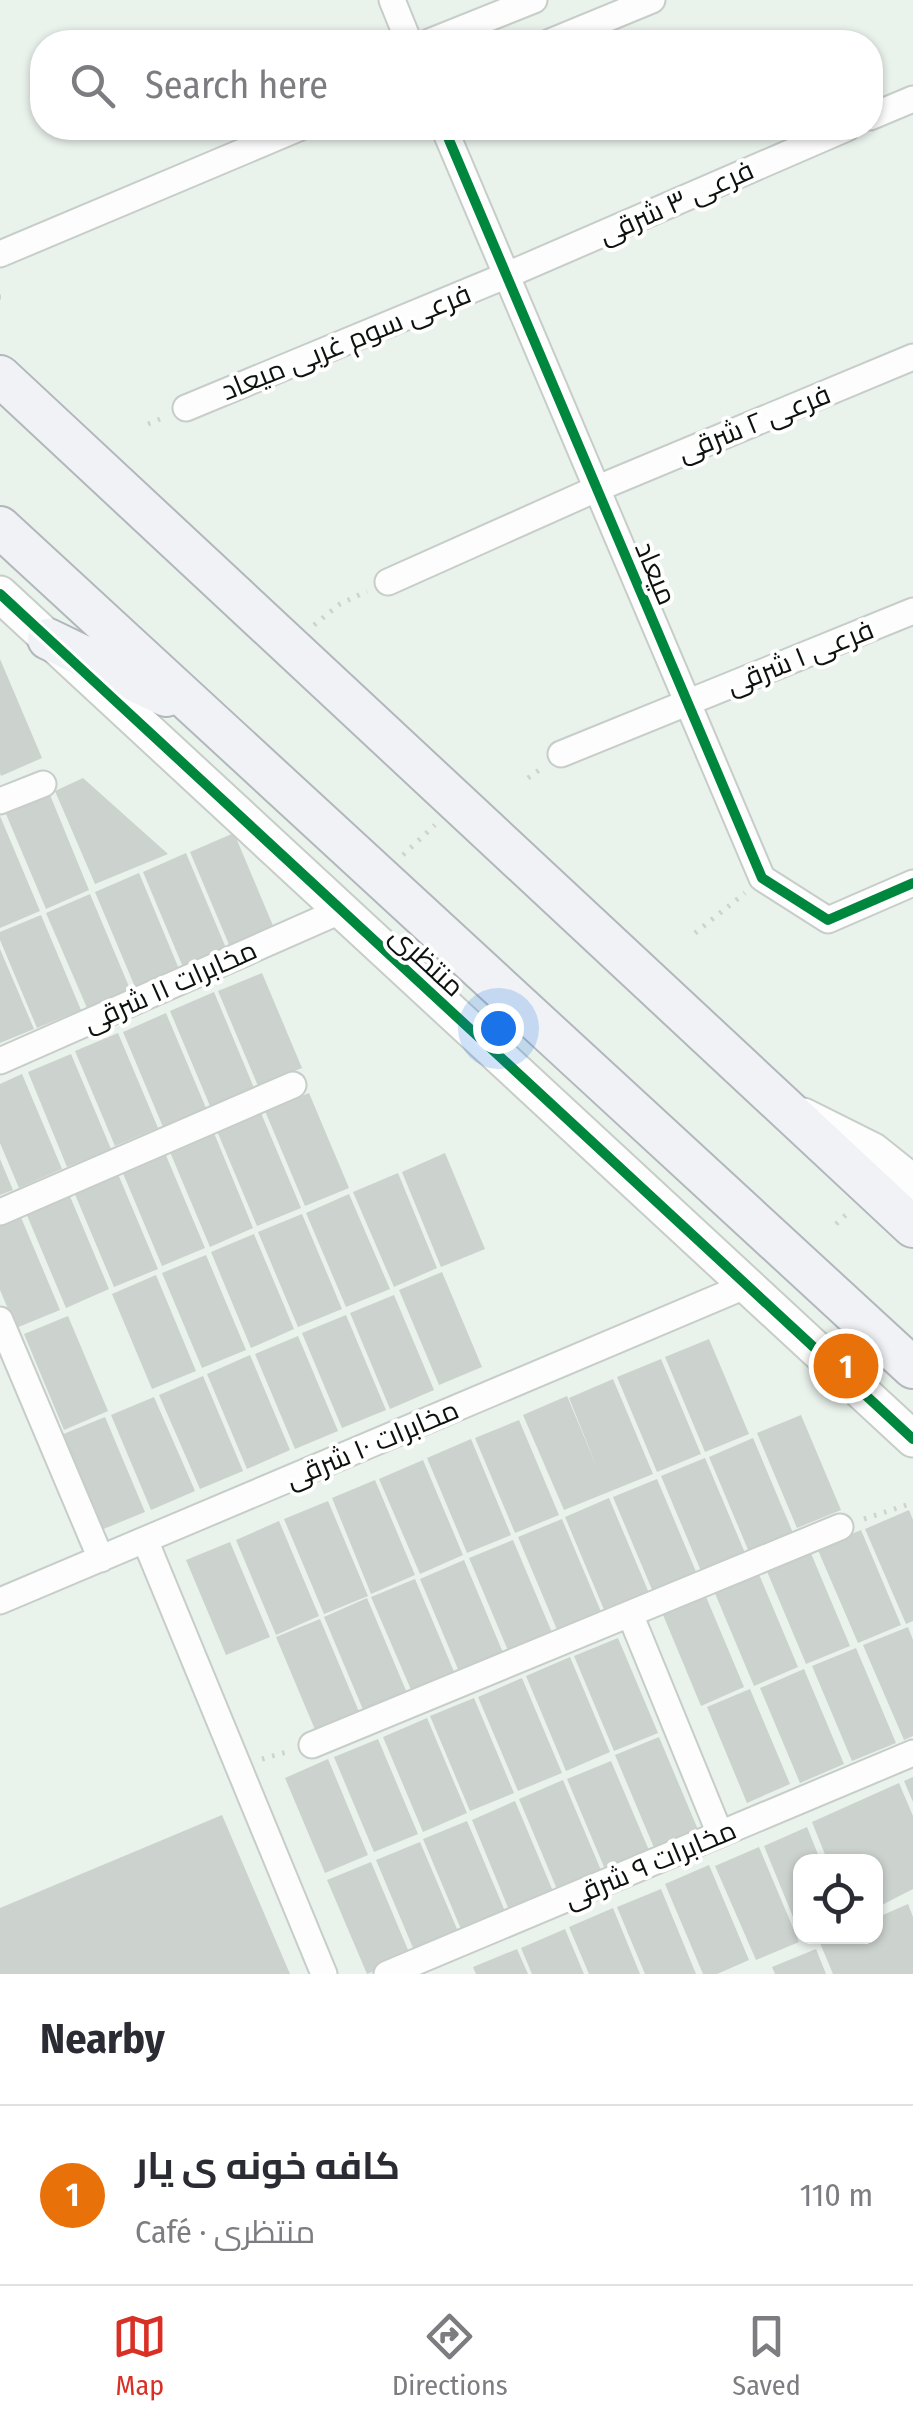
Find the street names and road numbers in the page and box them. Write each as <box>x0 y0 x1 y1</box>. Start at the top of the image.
street label: فرعی ۳ شرقی <box>593 153 759 251</box>
street label: فرعی سوم غربی میعاد <box>216 277 477 410</box>
street label: فرعی ۲ شرقی <box>673 377 835 469</box>
street label: میعاد <box>628 536 684 610</box>
street label: فرعی ۱ شرقی <box>722 613 878 701</box>
street label: منتظری <box>383 919 471 1003</box>
street label: مخابرات ۱۱ شرقی <box>78 933 262 1039</box>
street label: مخابرات ۱۰ شرقی <box>281 1393 463 1495</box>
street label: مخابرات ۹ شرقی <box>559 1813 741 1915</box>

